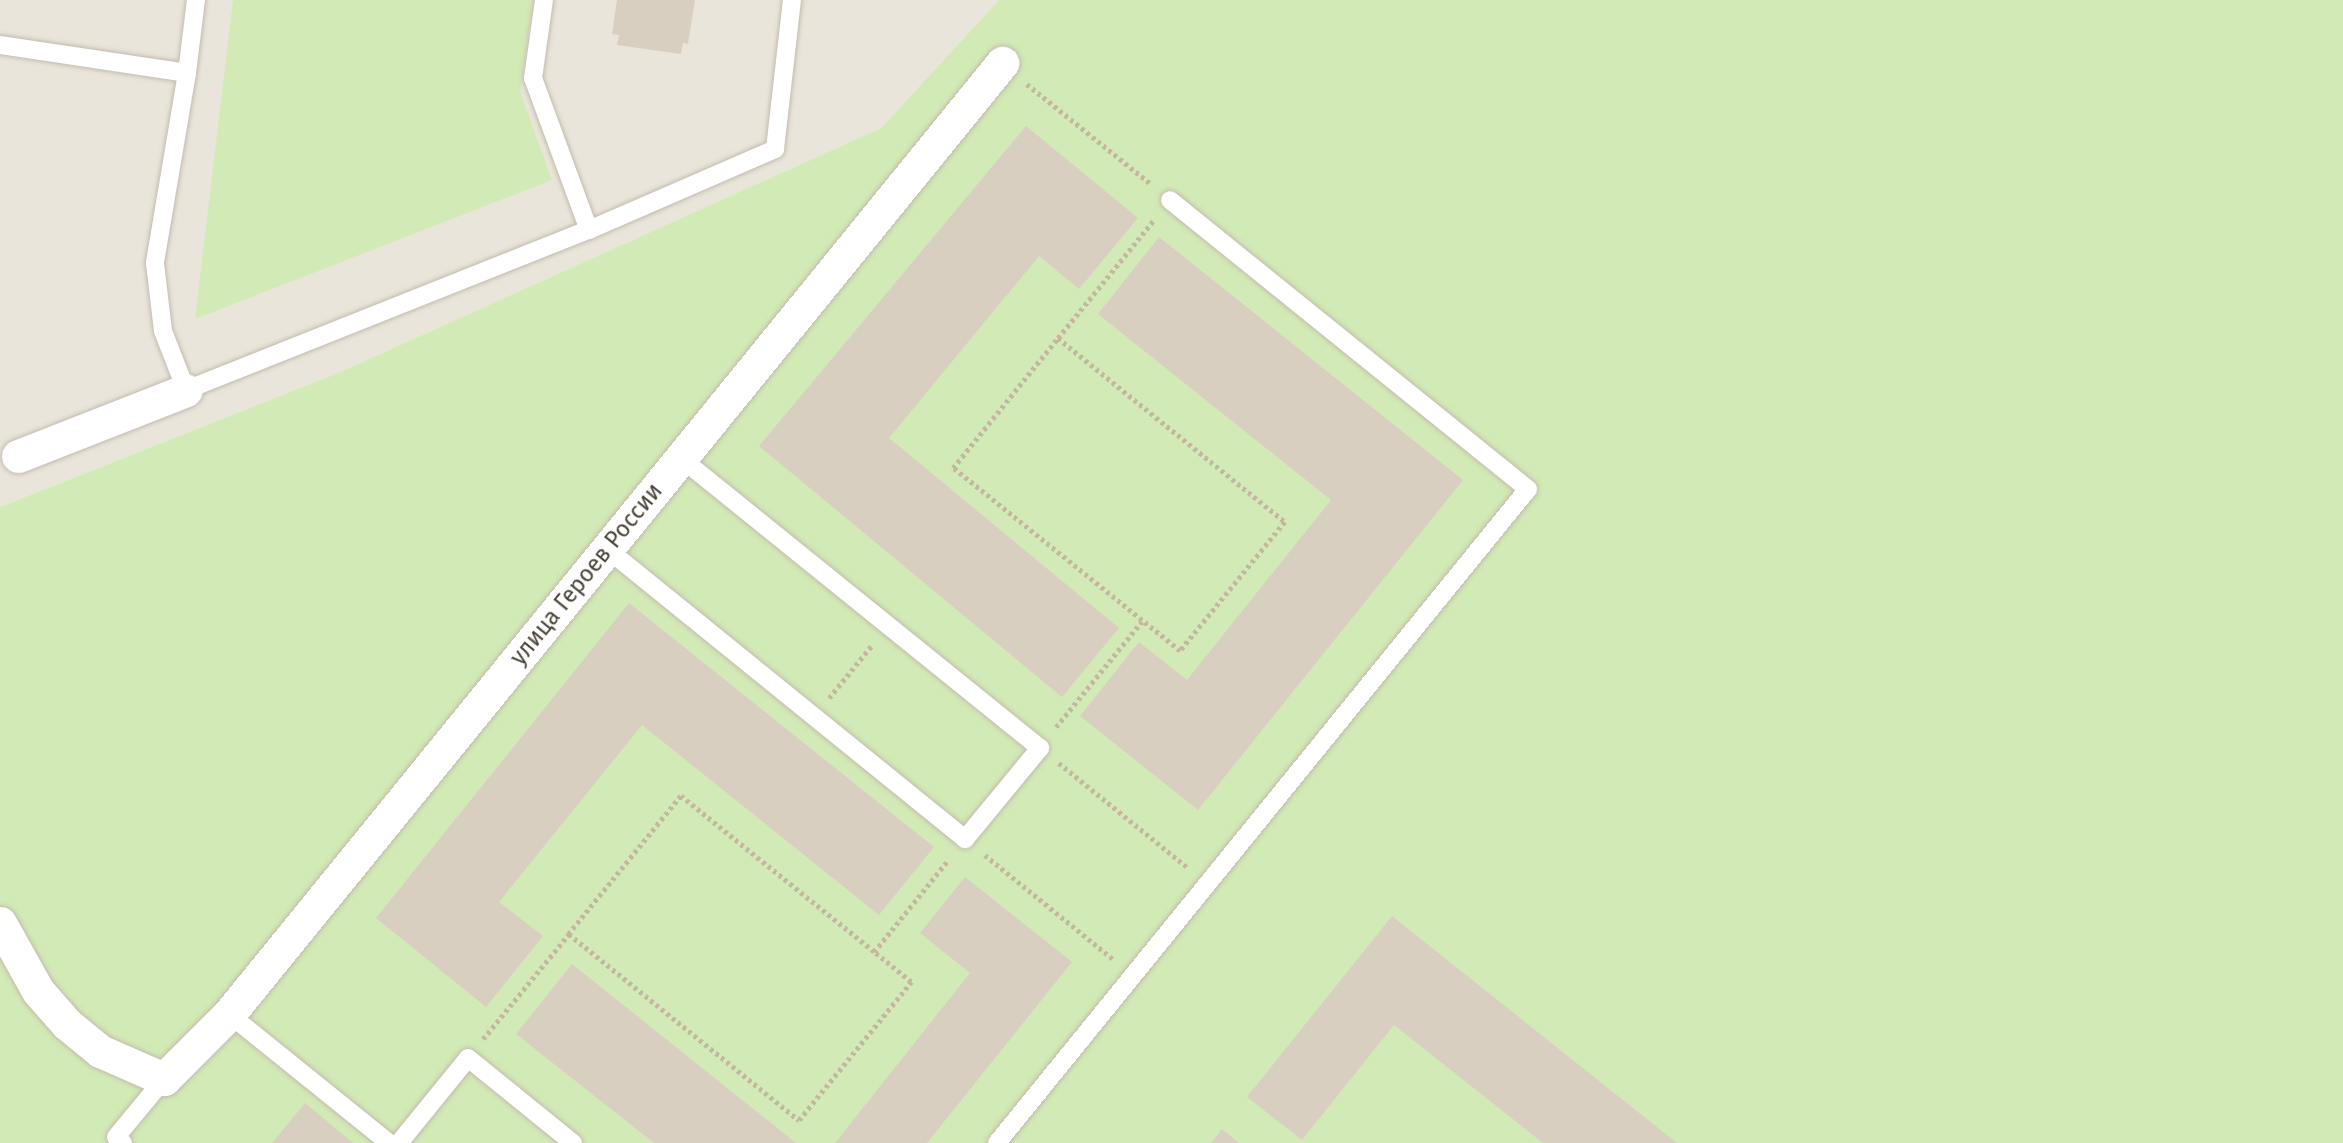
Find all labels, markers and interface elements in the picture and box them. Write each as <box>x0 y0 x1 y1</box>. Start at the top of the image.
street label: улица Героев России <box>504 477 668 671</box>

